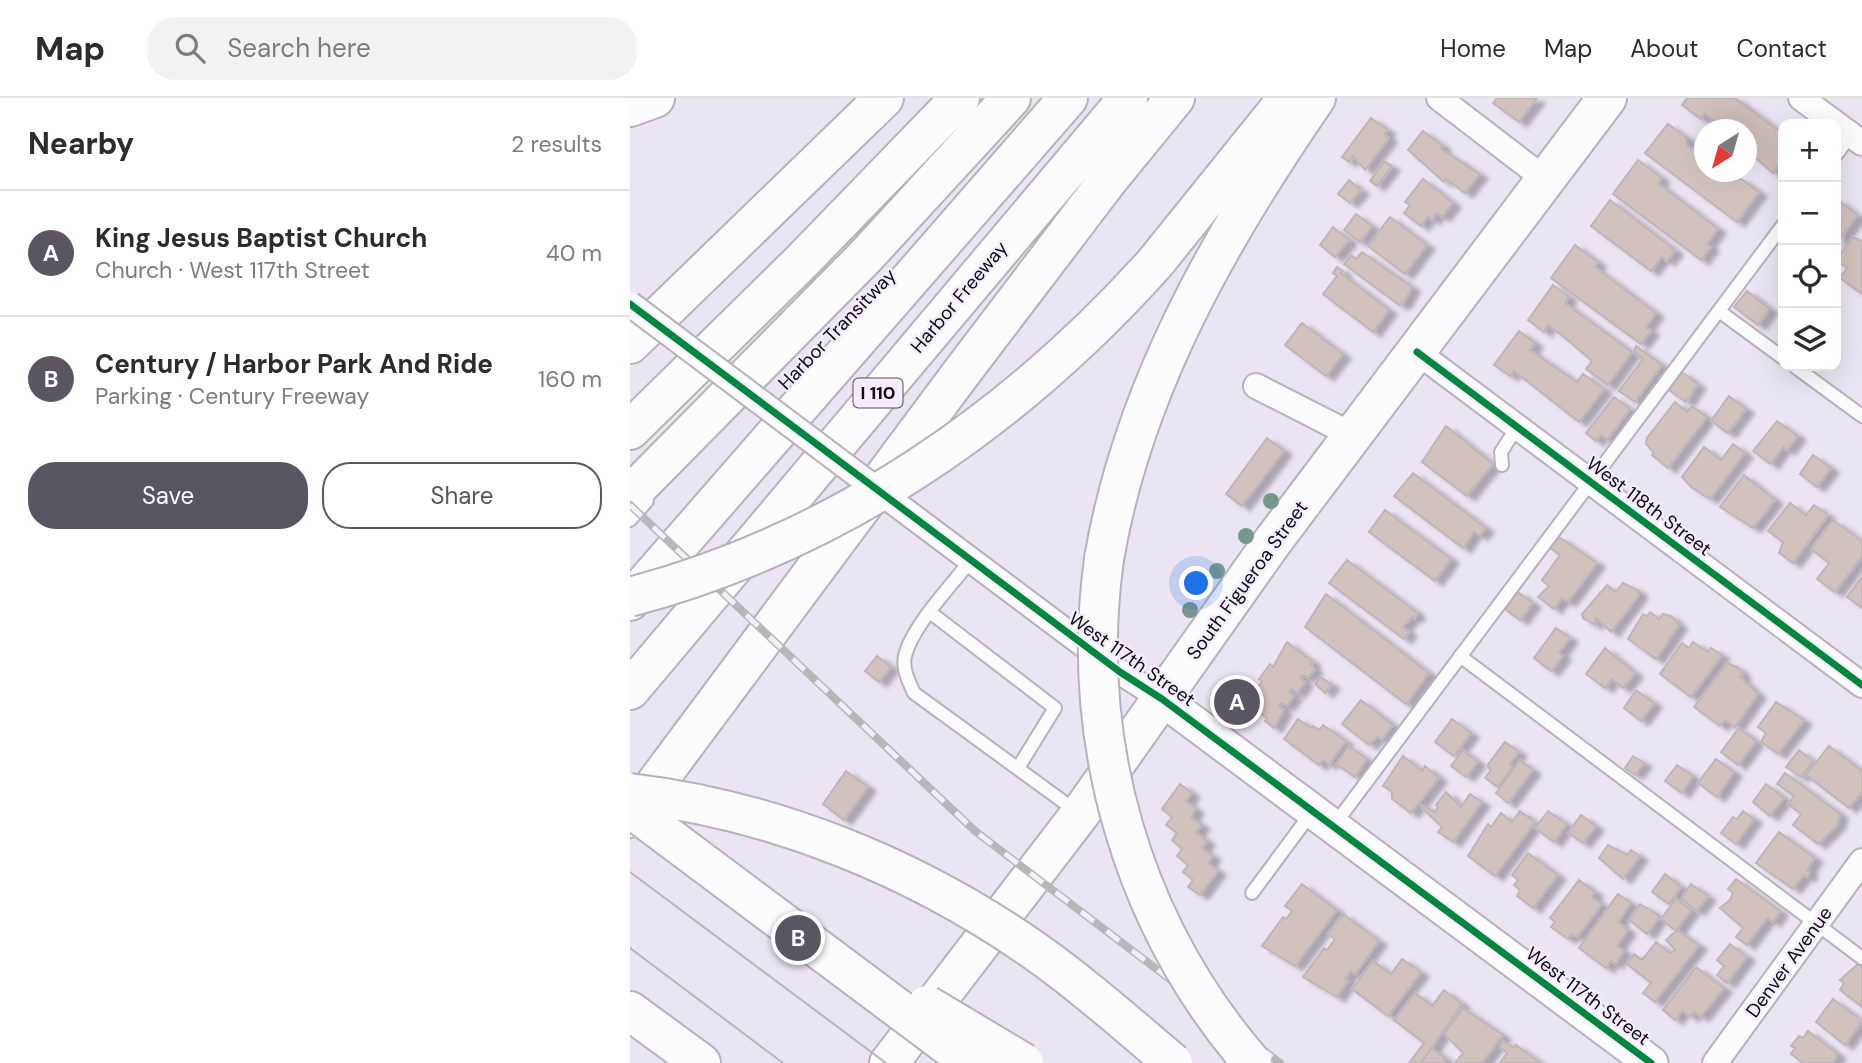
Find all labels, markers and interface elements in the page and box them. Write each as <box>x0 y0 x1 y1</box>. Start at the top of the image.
search box <box>147 17 637 80</box>
text: Map <box>35 27 105 70</box>
icon: search <box>171 29 209 67</box>
text: Search here <box>227 31 371 65</box>
text: Home <box>1440 33 1506 64</box>
text: Map <box>1544 33 1592 64</box>
text: About <box>1630 33 1699 64</box>
text: Contact <box>1737 33 1827 64</box>
north arrow <box>1694 119 1757 182</box>
map controls <box>1778 119 1841 371</box>
button: + <box>1778 119 1841 182</box>
text: Nearby <box>28 124 134 163</box>
text: 2 results <box>511 129 602 159</box>
button: − <box>1778 182 1841 245</box>
text: King Jesus Baptist Church <box>95 221 427 255</box>
street label: Harbor Freeway <box>905 236 1013 358</box>
text: A <box>43 238 59 268</box>
text: 40 m <box>546 238 602 268</box>
button: locate <box>1778 245 1841 308</box>
text: Church · West 117th Street <box>95 255 370 285</box>
street label: Harbor Transitway <box>773 263 902 395</box>
button: layers <box>1778 308 1841 371</box>
text: Century / Harbor Park And Ride <box>95 347 493 381</box>
text: B <box>44 364 58 394</box>
text: 160 m <box>538 364 602 394</box>
road number: I 110 <box>854 379 902 408</box>
text: Parking · Century Freeway <box>95 381 369 411</box>
street label: West 118th Street <box>1581 451 1717 561</box>
button: Save <box>28 462 308 529</box>
button: Share <box>322 462 602 529</box>
street label: South Figueroa Street <box>1181 495 1313 665</box>
your location <box>1179 566 1213 600</box>
street label: West 117th Street <box>1064 606 1200 712</box>
pin: A <box>1214 676 1260 728</box>
street label: Denver Avenue <box>1740 901 1838 1023</box>
pin: B <box>775 912 821 964</box>
street label: West 117th Street <box>1521 941 1655 1051</box>

